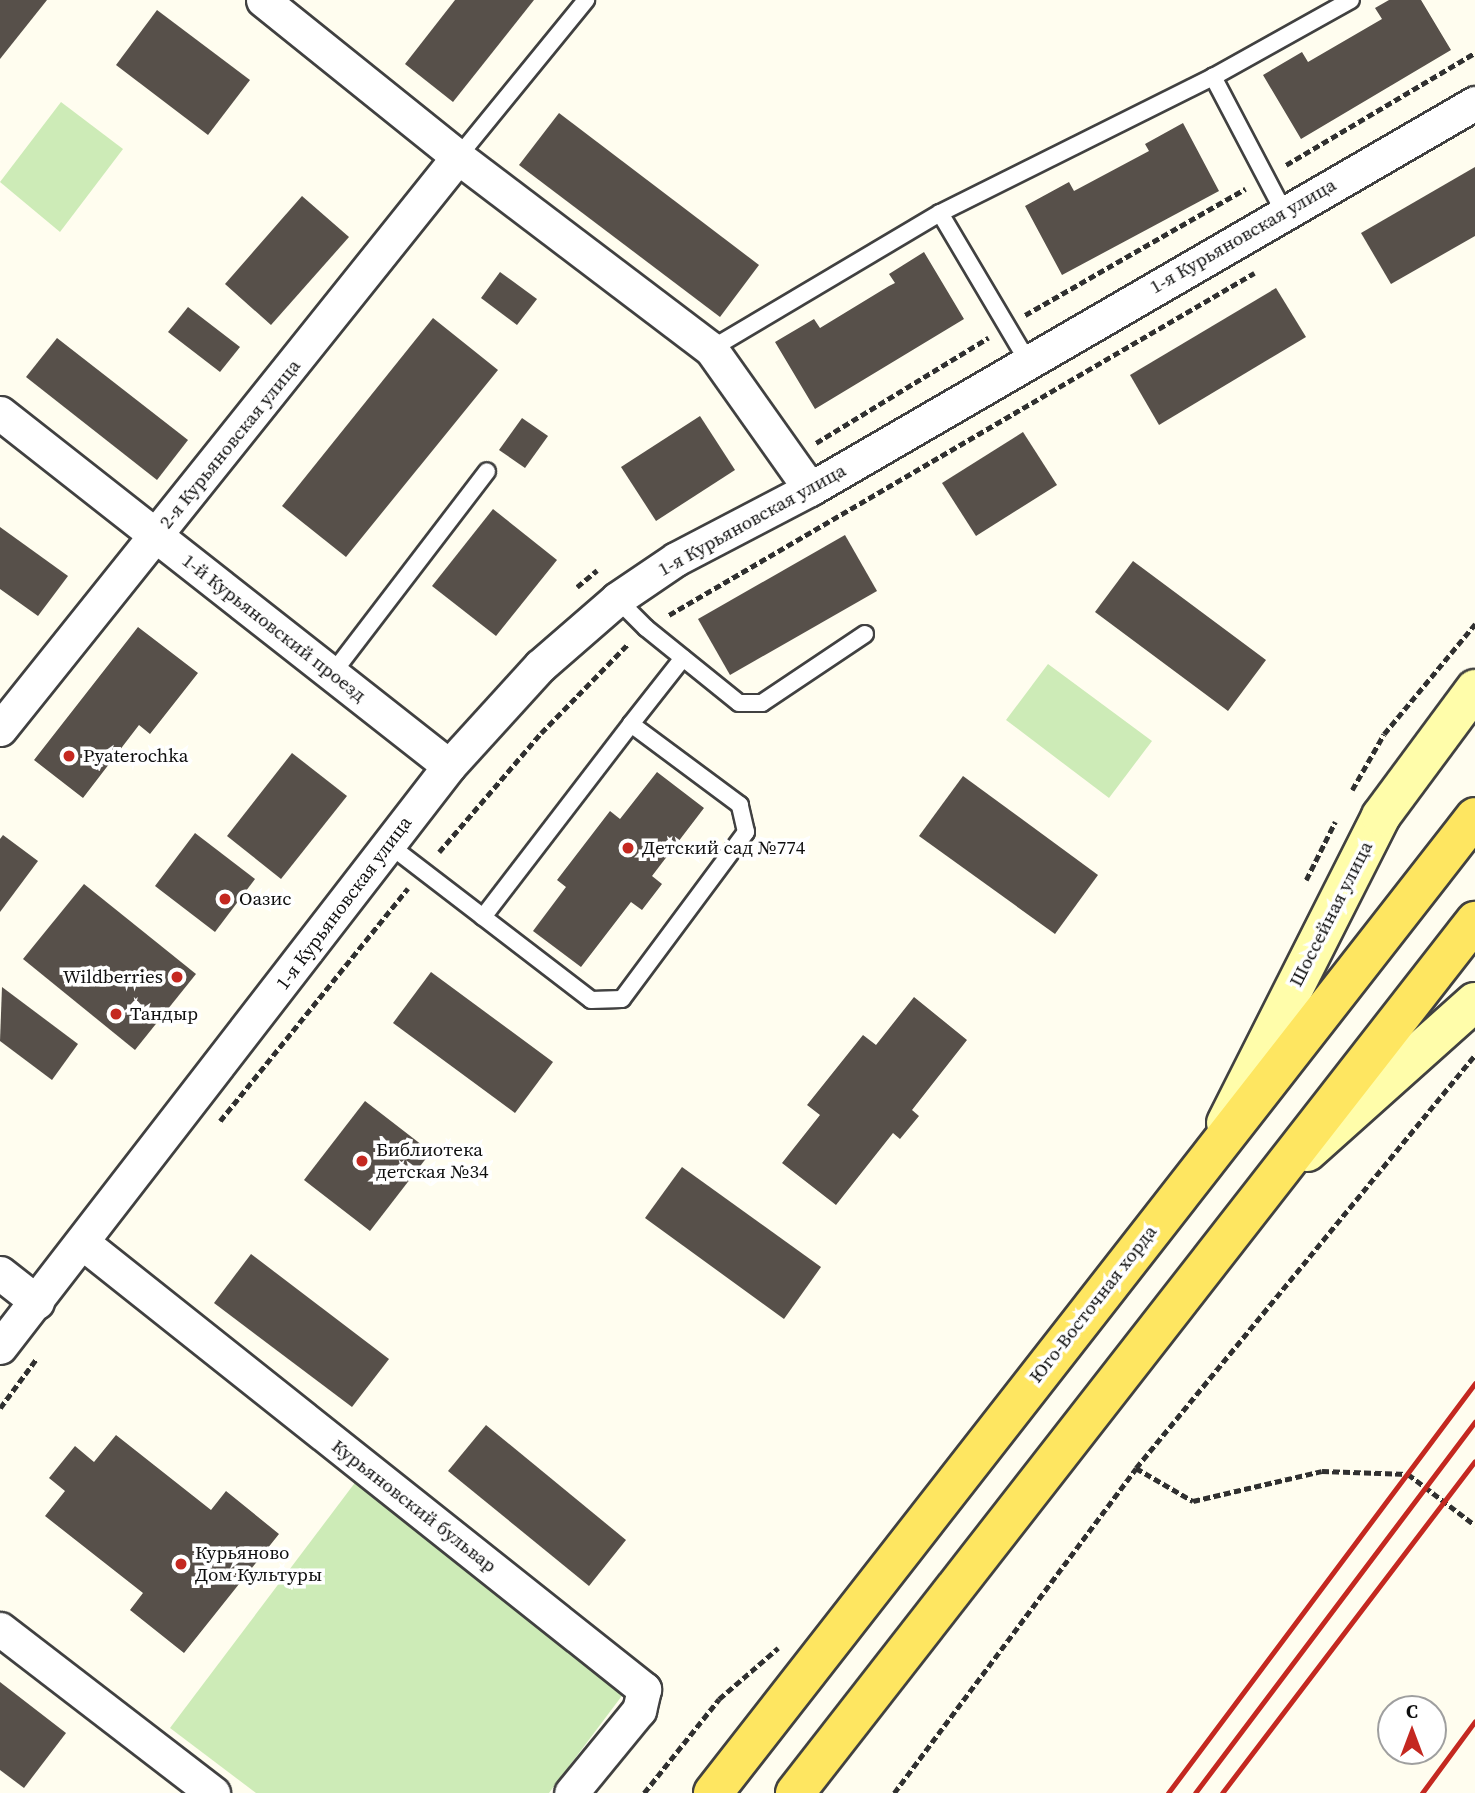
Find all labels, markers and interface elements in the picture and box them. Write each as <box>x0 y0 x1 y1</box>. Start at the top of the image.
street label: 1-я Курьяновская улица <box>1146 173 1340 299</box>
street label: 2-я Курьяновская улица <box>155 355 305 533</box>
street label: 1-я Курьяновская улица <box>654 459 850 581</box>
street label: 1-й Курьяновский проезд <box>178 549 370 707</box>
place label: Pyaterochka <box>83 745 188 767</box>
marker: Pyaterochka <box>61 748 77 764</box>
street label: 1-я Курьяновская улица <box>271 812 417 994</box>
place label: Детский сад №774 <box>642 837 805 859</box>
street label: Шоссейная улица <box>1285 838 1377 990</box>
marker: Детский сад №774 <box>620 840 636 856</box>
place label: Оазис <box>239 888 292 910</box>
marker: Оазис <box>217 891 233 907</box>
place label: Wildberries <box>63 966 163 988</box>
marker: Wildberries <box>169 969 185 985</box>
place label: Тандыр <box>130 1003 198 1025</box>
marker: Тандыр <box>108 1006 124 1022</box>
place label: Библиотека детская №34 <box>376 1139 488 1183</box>
marker: Библиотека детская №34 <box>354 1153 370 1169</box>
street label: Юго-Восточная хорда <box>1024 1221 1162 1387</box>
street label: Курьяновский бульвар <box>327 1435 501 1577</box>
place label: Курьяново Дом Культуры <box>195 1542 322 1586</box>
marker: Курьяново Дом Культуры <box>173 1556 189 1572</box>
north arrow <box>1377 1695 1447 1765</box>
text: С <box>1406 1698 1418 1724</box>

